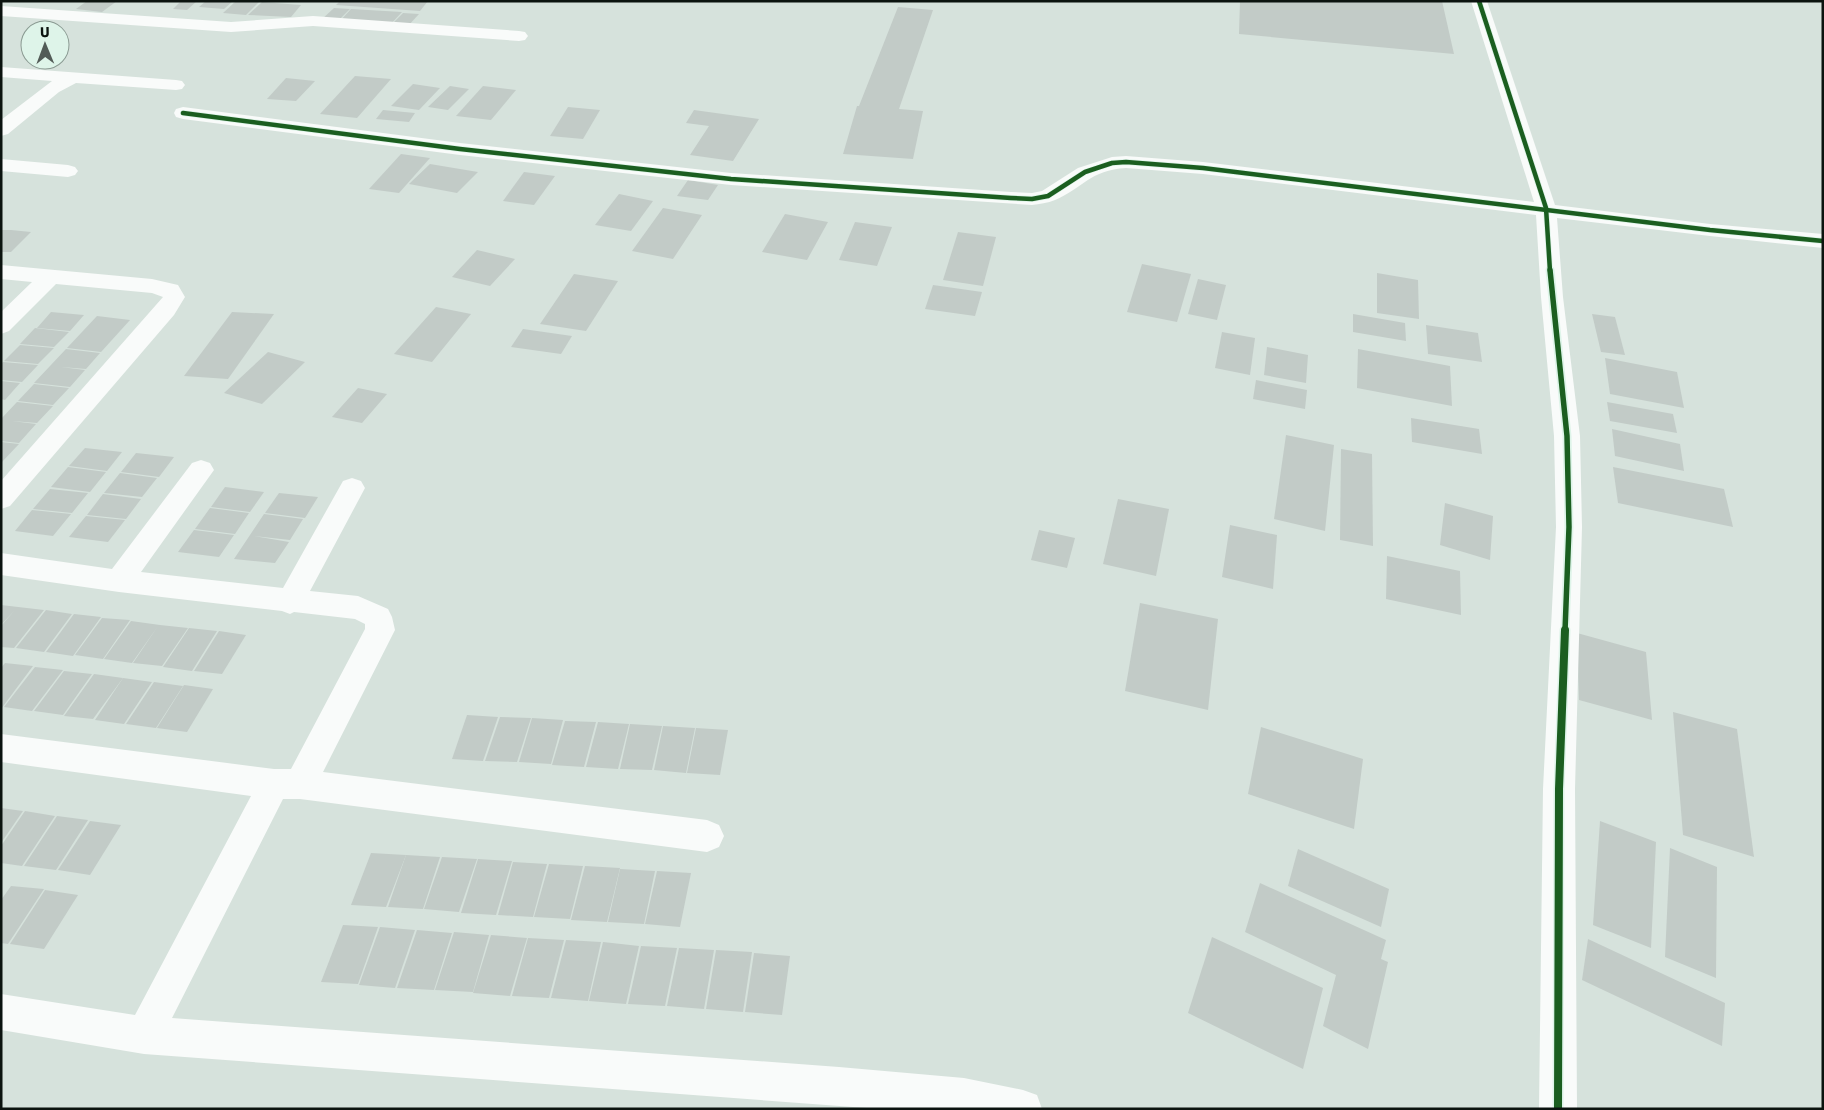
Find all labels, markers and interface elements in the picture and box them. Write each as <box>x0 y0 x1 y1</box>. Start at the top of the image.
north arrow <box>20 20 70 70</box>
text: U <box>40 22 50 42</box>

